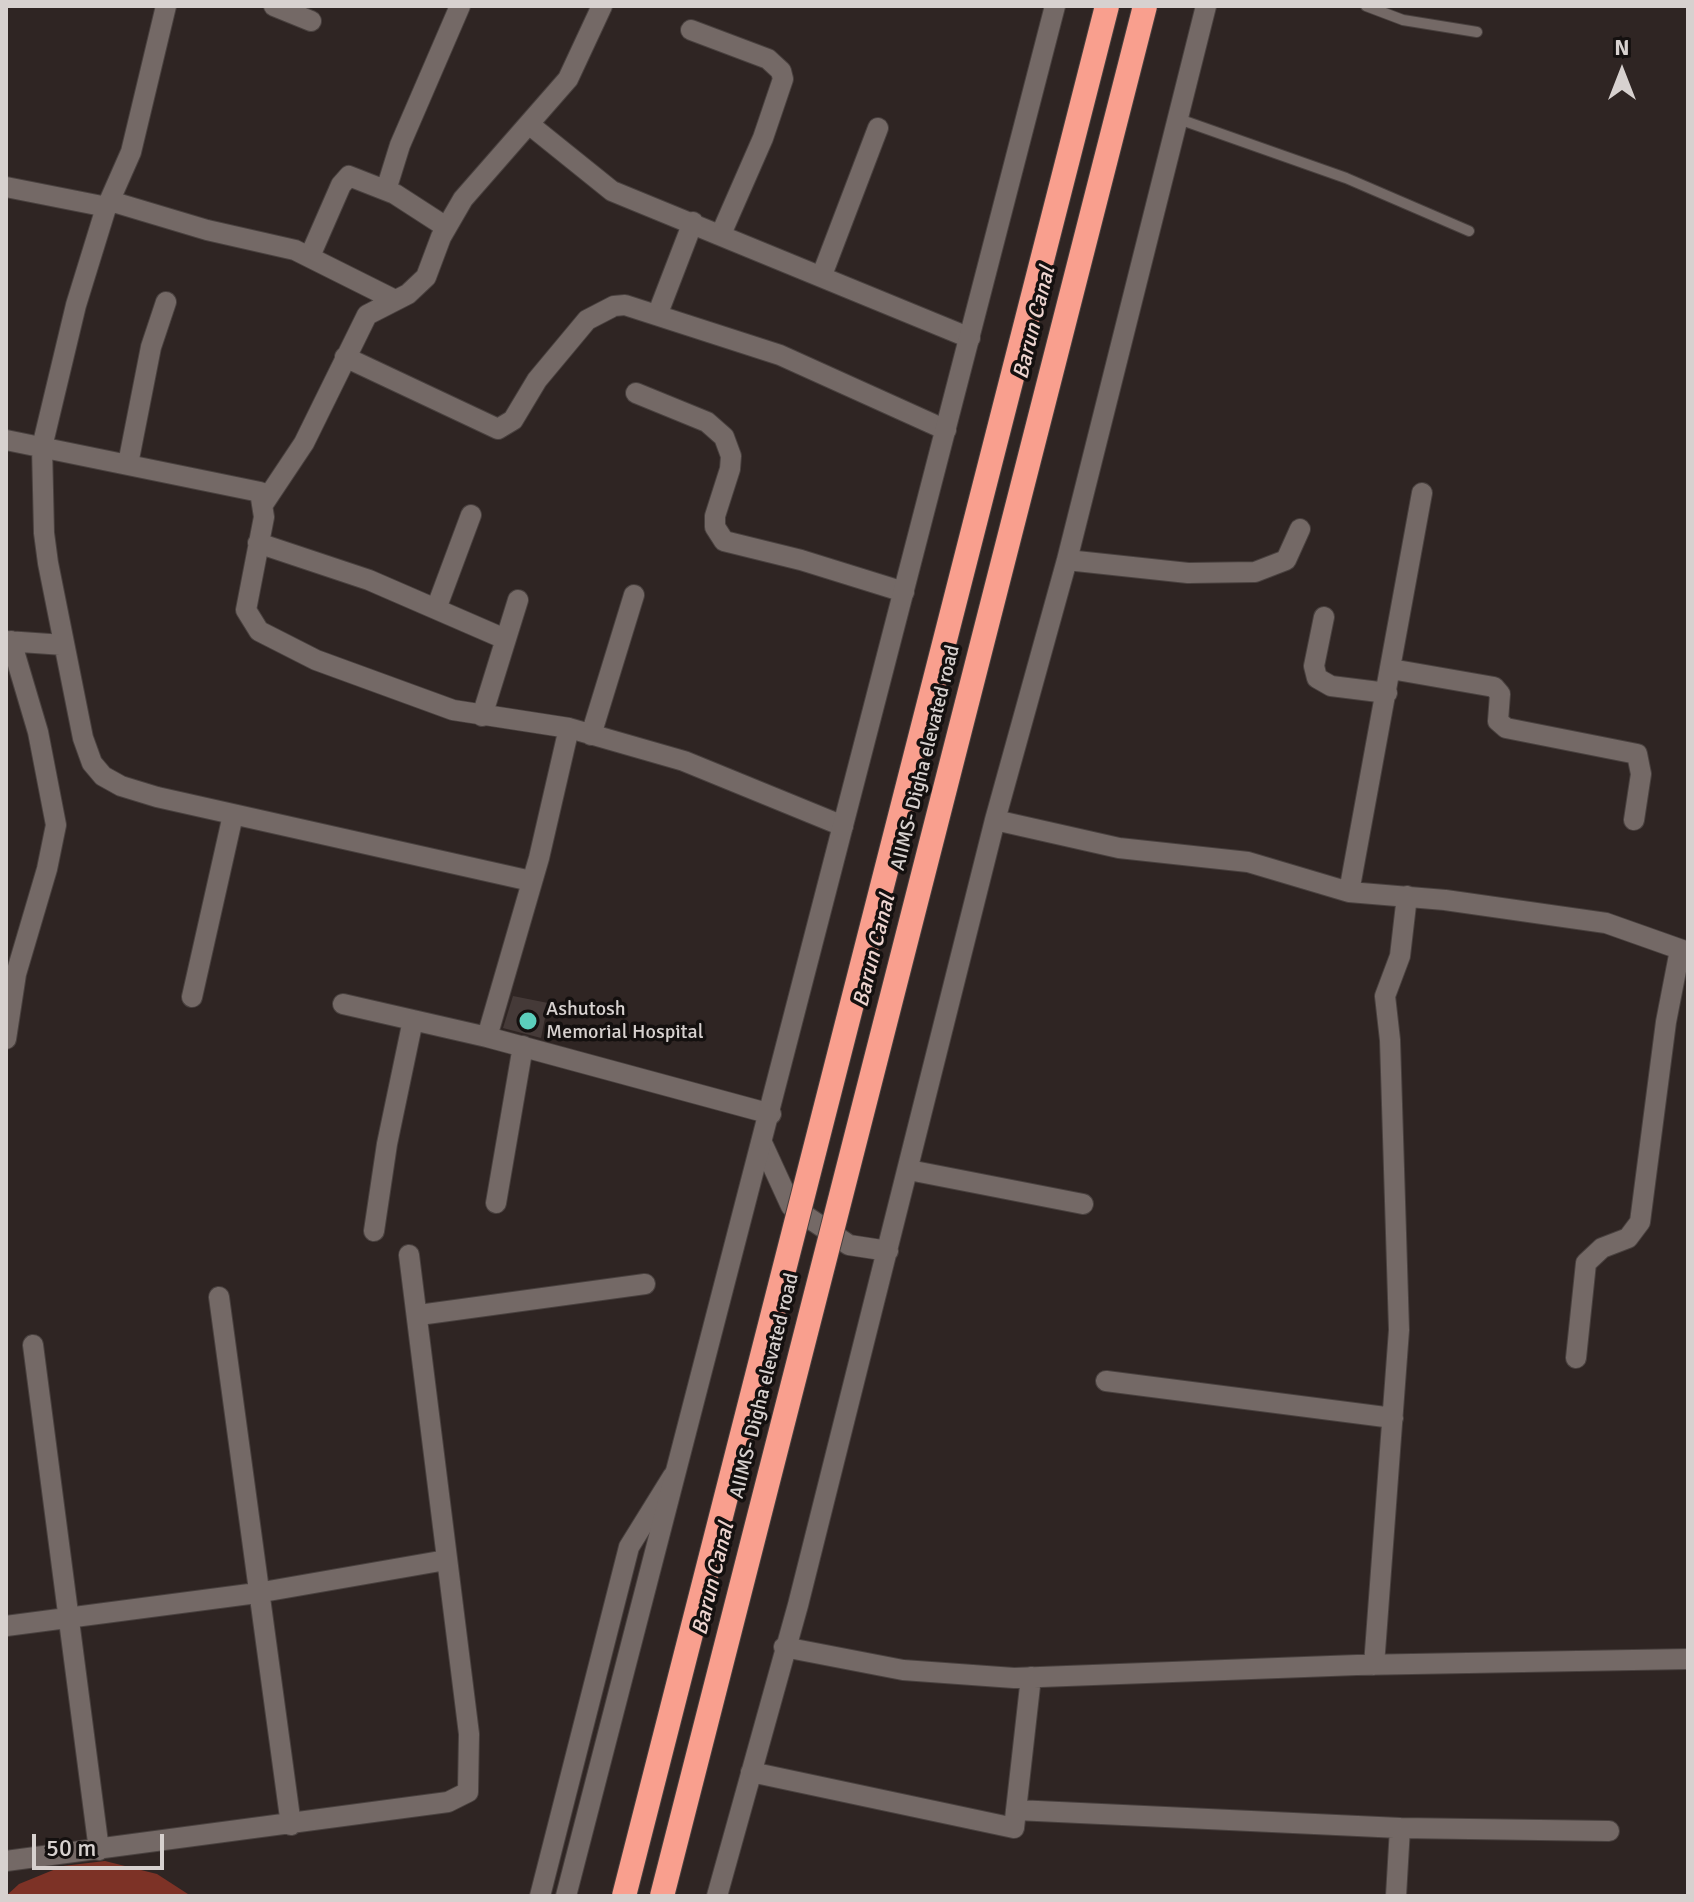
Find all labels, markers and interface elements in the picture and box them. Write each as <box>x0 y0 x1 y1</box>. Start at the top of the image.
north arrow <box>1582 32 1662 112</box>
text: N <box>1614 34 1630 61</box>
water label: Barun Canal <box>1008 264 1062 382</box>
street label: AIIMS- Digha elevated road <box>886 643 966 873</box>
water label: Barun Canal <box>848 892 902 1010</box>
place label: Ashutosh Memorial Hospital <box>546 998 704 1045</box>
marker: Ashutosh Memorial Hospital <box>517 1010 539 1032</box>
street label: AIIMS- Digha elevated road <box>725 1271 805 1501</box>
water label: Barun Canal <box>687 1520 741 1638</box>
scale bar <box>36 1818 168 1868</box>
text: 50 m <box>46 1833 96 1863</box>

